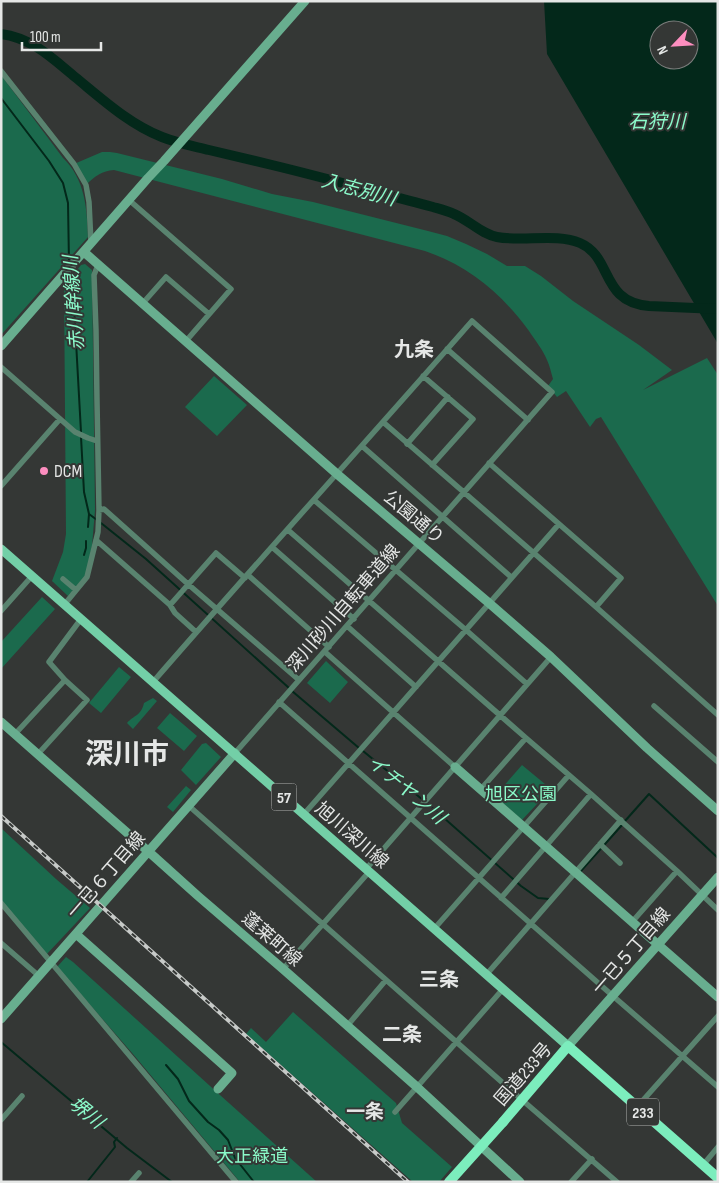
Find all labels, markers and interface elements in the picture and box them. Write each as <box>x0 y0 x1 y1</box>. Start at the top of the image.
scale bar <box>22 20 101 52</box>
north arrow <box>649 20 699 70</box>
text: 100 m <box>30 28 61 47</box>
text: N <box>653 43 672 57</box>
water label: 石狩川 <box>628 111 687 134</box>
water label: 入志別川 <box>319 170 400 212</box>
water label: 赤川幹線川 <box>60 253 89 351</box>
district label: 九条 <box>394 338 434 362</box>
place label: DCM <box>54 461 82 482</box>
marker: DCM <box>38 465 50 477</box>
street label: 公園通り <box>379 486 448 549</box>
street label: 深川砂川自転車道線 <box>282 540 404 676</box>
district label: 深川市 <box>85 738 169 771</box>
water label: イチヤン川 <box>362 751 451 831</box>
road number: 57 <box>272 784 296 810</box>
park label: 旭区公園 <box>485 784 557 805</box>
street label: 旭川深川線 <box>311 798 393 873</box>
street label: 一已６丁目線 <box>63 828 150 923</box>
street label: 一已５丁目線 <box>588 904 675 999</box>
street label: 蓬莱町線 <box>238 908 306 971</box>
district label: 三条 <box>419 968 459 992</box>
district label: 二条 <box>382 1023 422 1047</box>
street label: 国道233号 <box>490 1039 556 1110</box>
water label: 堺川 <box>64 1092 110 1135</box>
road number: 233 <box>627 1098 659 1126</box>
district label: 一条 <box>346 1101 384 1124</box>
park label: 大正緑道 <box>216 1146 288 1167</box>

